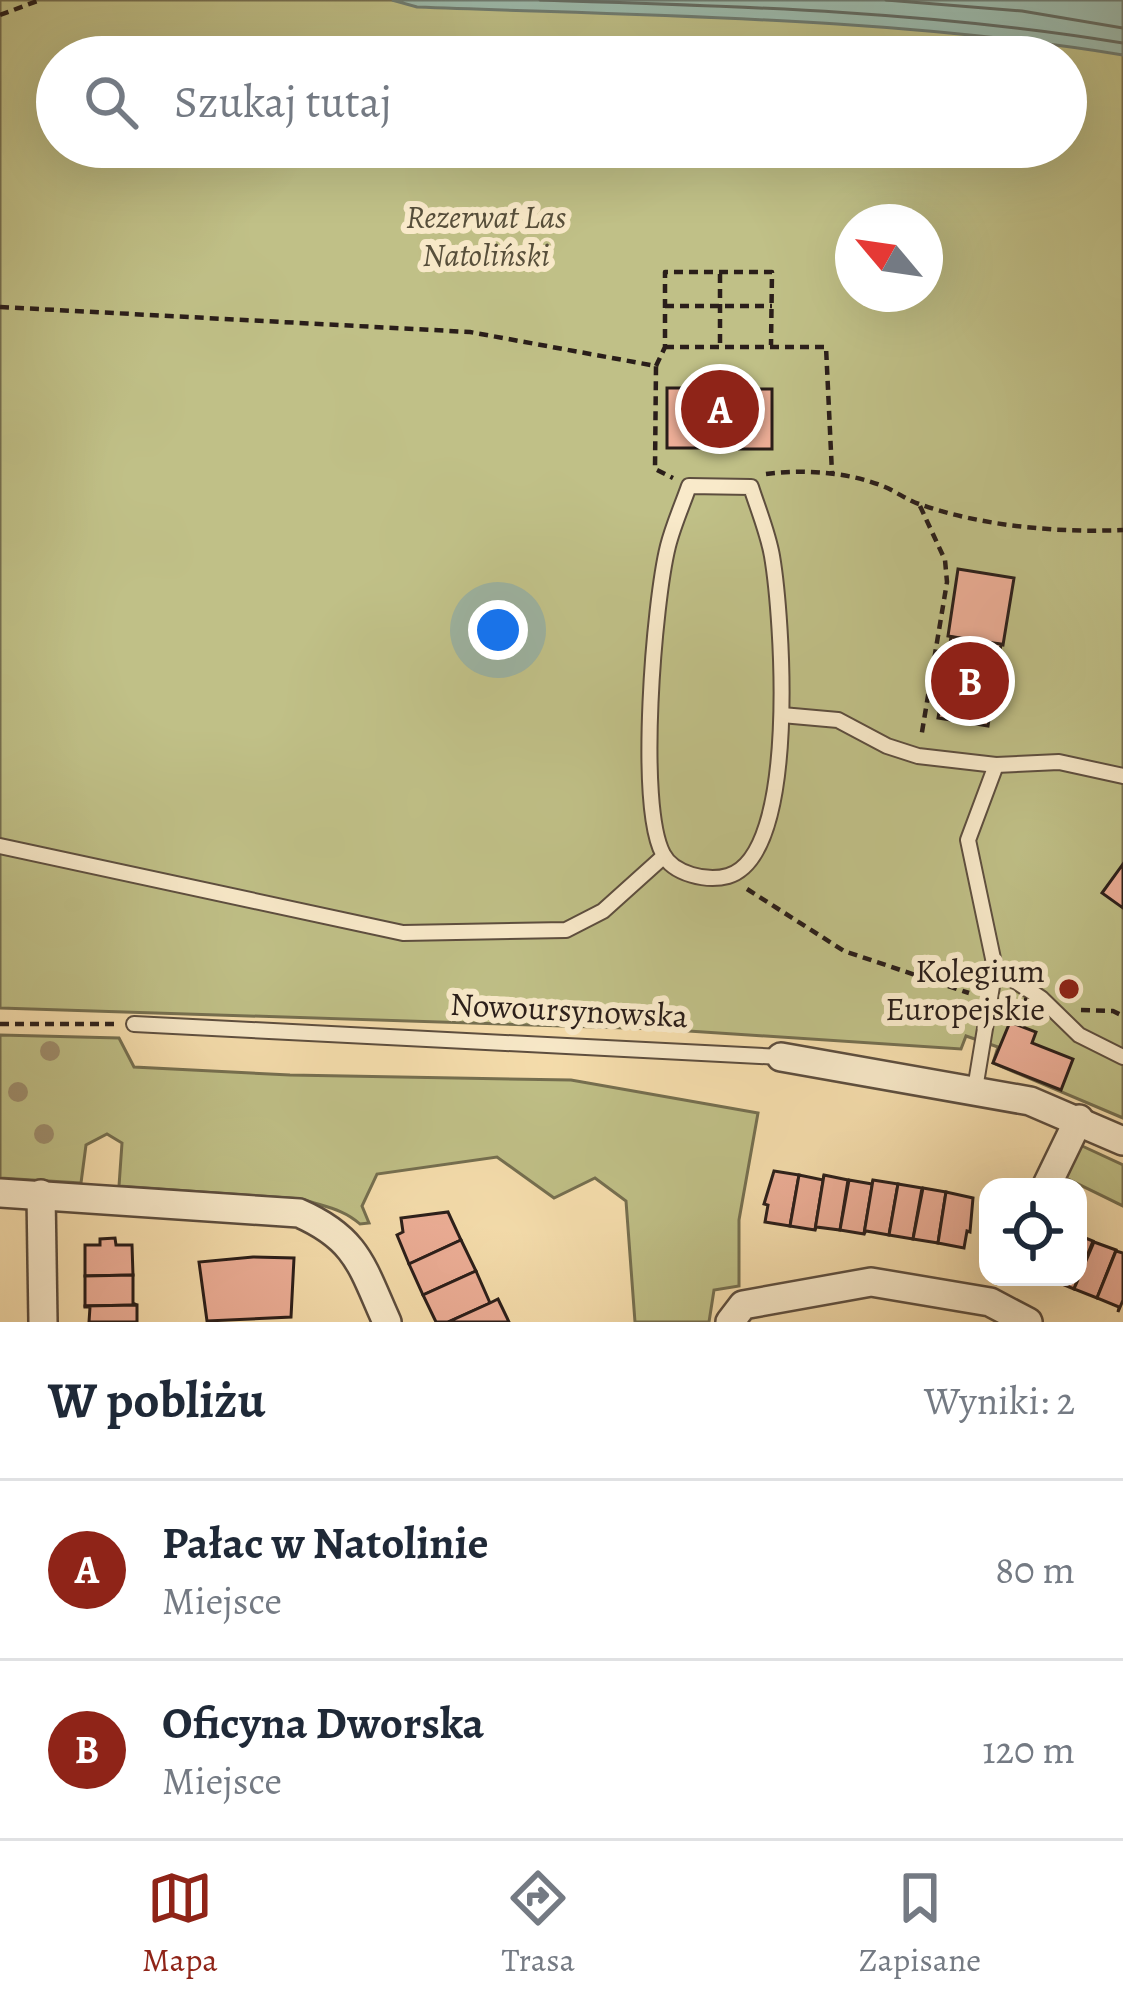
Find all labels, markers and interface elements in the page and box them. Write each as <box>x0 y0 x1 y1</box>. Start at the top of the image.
search box <box>36 36 1087 168</box>
icon: search <box>78 69 144 135</box>
text: Szukaj tutaj <box>174 71 392 133</box>
park label: Rezerwat Las Natoliński <box>406 194 566 277</box>
north arrow <box>835 204 943 312</box>
pin: A <box>681 364 759 454</box>
your location <box>468 600 528 660</box>
pin: B <box>931 636 1009 726</box>
place label: Kolegium Europejskie <box>885 948 1045 1031</box>
marker: Kolegium Europejskie <box>1056 976 1082 1002</box>
street label: Nowoursynowska <box>449 981 690 1038</box>
map controls <box>979 1178 1087 1286</box>
button: locate <box>979 1178 1087 1286</box>
text: W pobliżu <box>48 1365 265 1435</box>
text: Wyniki: 2 <box>924 1374 1075 1427</box>
text: Pałac w Natolinie <box>162 1512 489 1574</box>
text: A <box>75 1543 99 1596</box>
text: 80 m <box>995 1543 1075 1596</box>
text: Miejsce <box>162 1574 282 1627</box>
text: Oficyna Dworska <box>162 1692 484 1754</box>
text: B <box>75 1723 99 1776</box>
text: 120 m <box>982 1723 1075 1776</box>
text: Miejsce <box>162 1754 282 1807</box>
tab: Mapa <box>142 1865 218 1982</box>
tab: Trasa <box>502 1865 575 1982</box>
tab: Zapisane <box>859 1865 981 1982</box>

